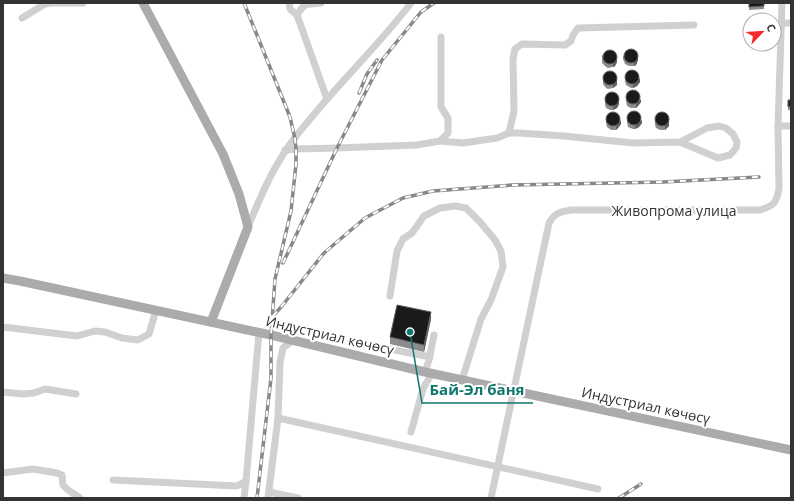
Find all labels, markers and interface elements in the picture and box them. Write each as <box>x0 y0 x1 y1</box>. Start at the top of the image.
north arrow <box>742 12 782 52</box>
text: С <box>763 21 780 34</box>
street label: Живопрома улица <box>612 201 736 220</box>
street label: Индустриал көчөсү <box>264 311 396 359</box>
callout: Бай-Эл баня <box>422 376 533 403</box>
text: Бай-Эл баня <box>430 379 525 399</box>
street label: Индустриал көчөсү <box>580 382 712 428</box>

